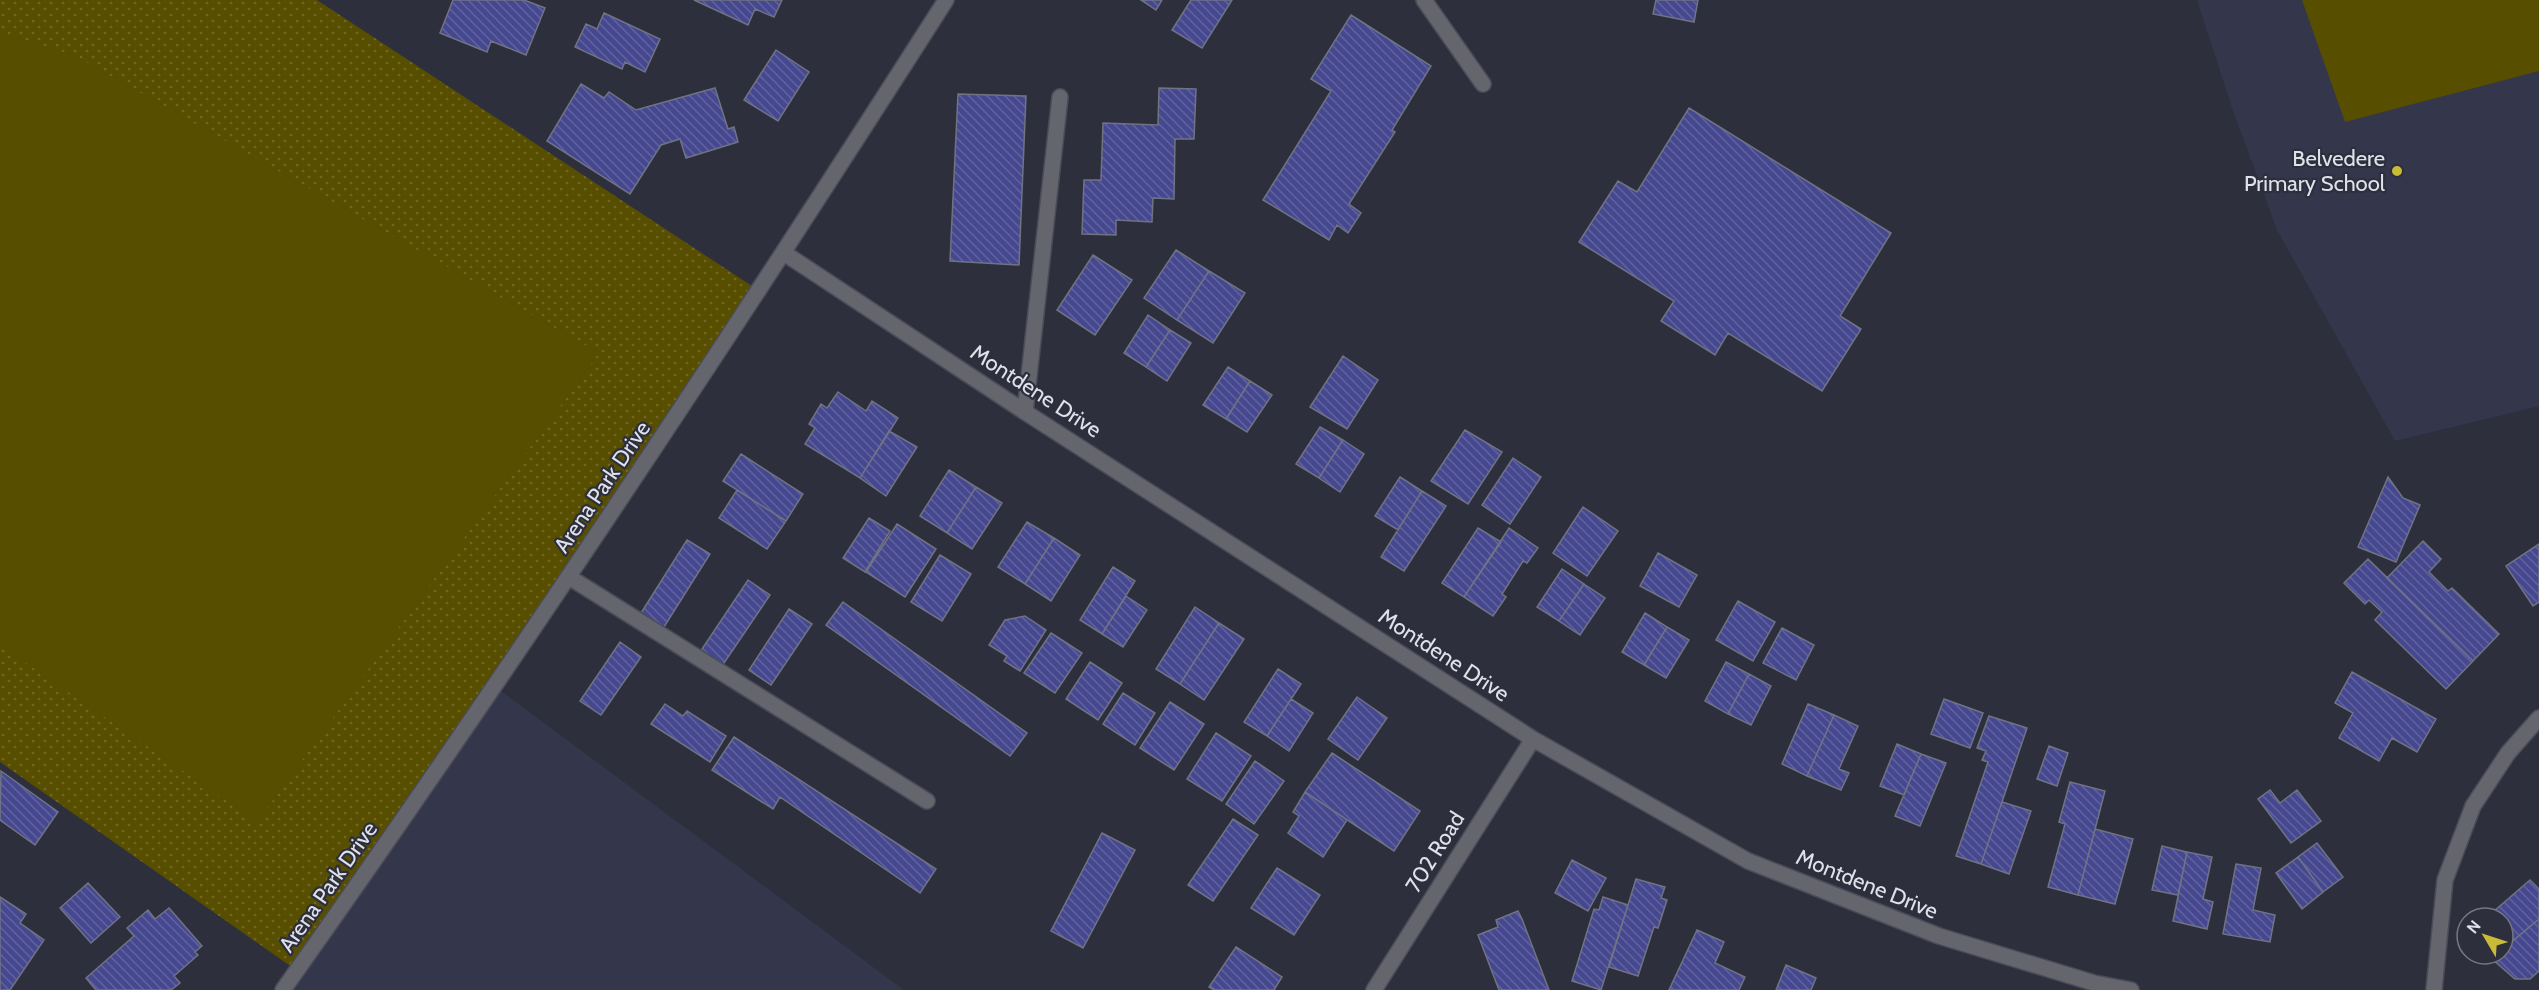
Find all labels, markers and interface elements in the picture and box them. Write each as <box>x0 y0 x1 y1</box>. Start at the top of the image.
place label: Belvedere Primary School <box>2244 145 2386 197</box>
marker: Belvedere Primary School <box>2390 164 2404 178</box>
street label: Montdene Drive <box>966 339 1106 443</box>
street label: Arena Park Drive <box>548 416 656 558</box>
street label: Montdene Drive <box>1374 603 1514 707</box>
street label: 702 Road <box>1400 807 1470 897</box>
street label: Arena Park Drive <box>273 816 383 958</box>
street label: Montdene Drive <box>1792 843 1942 925</box>
north arrow <box>2455 906 2515 966</box>
text: N <box>2463 917 2485 937</box>

